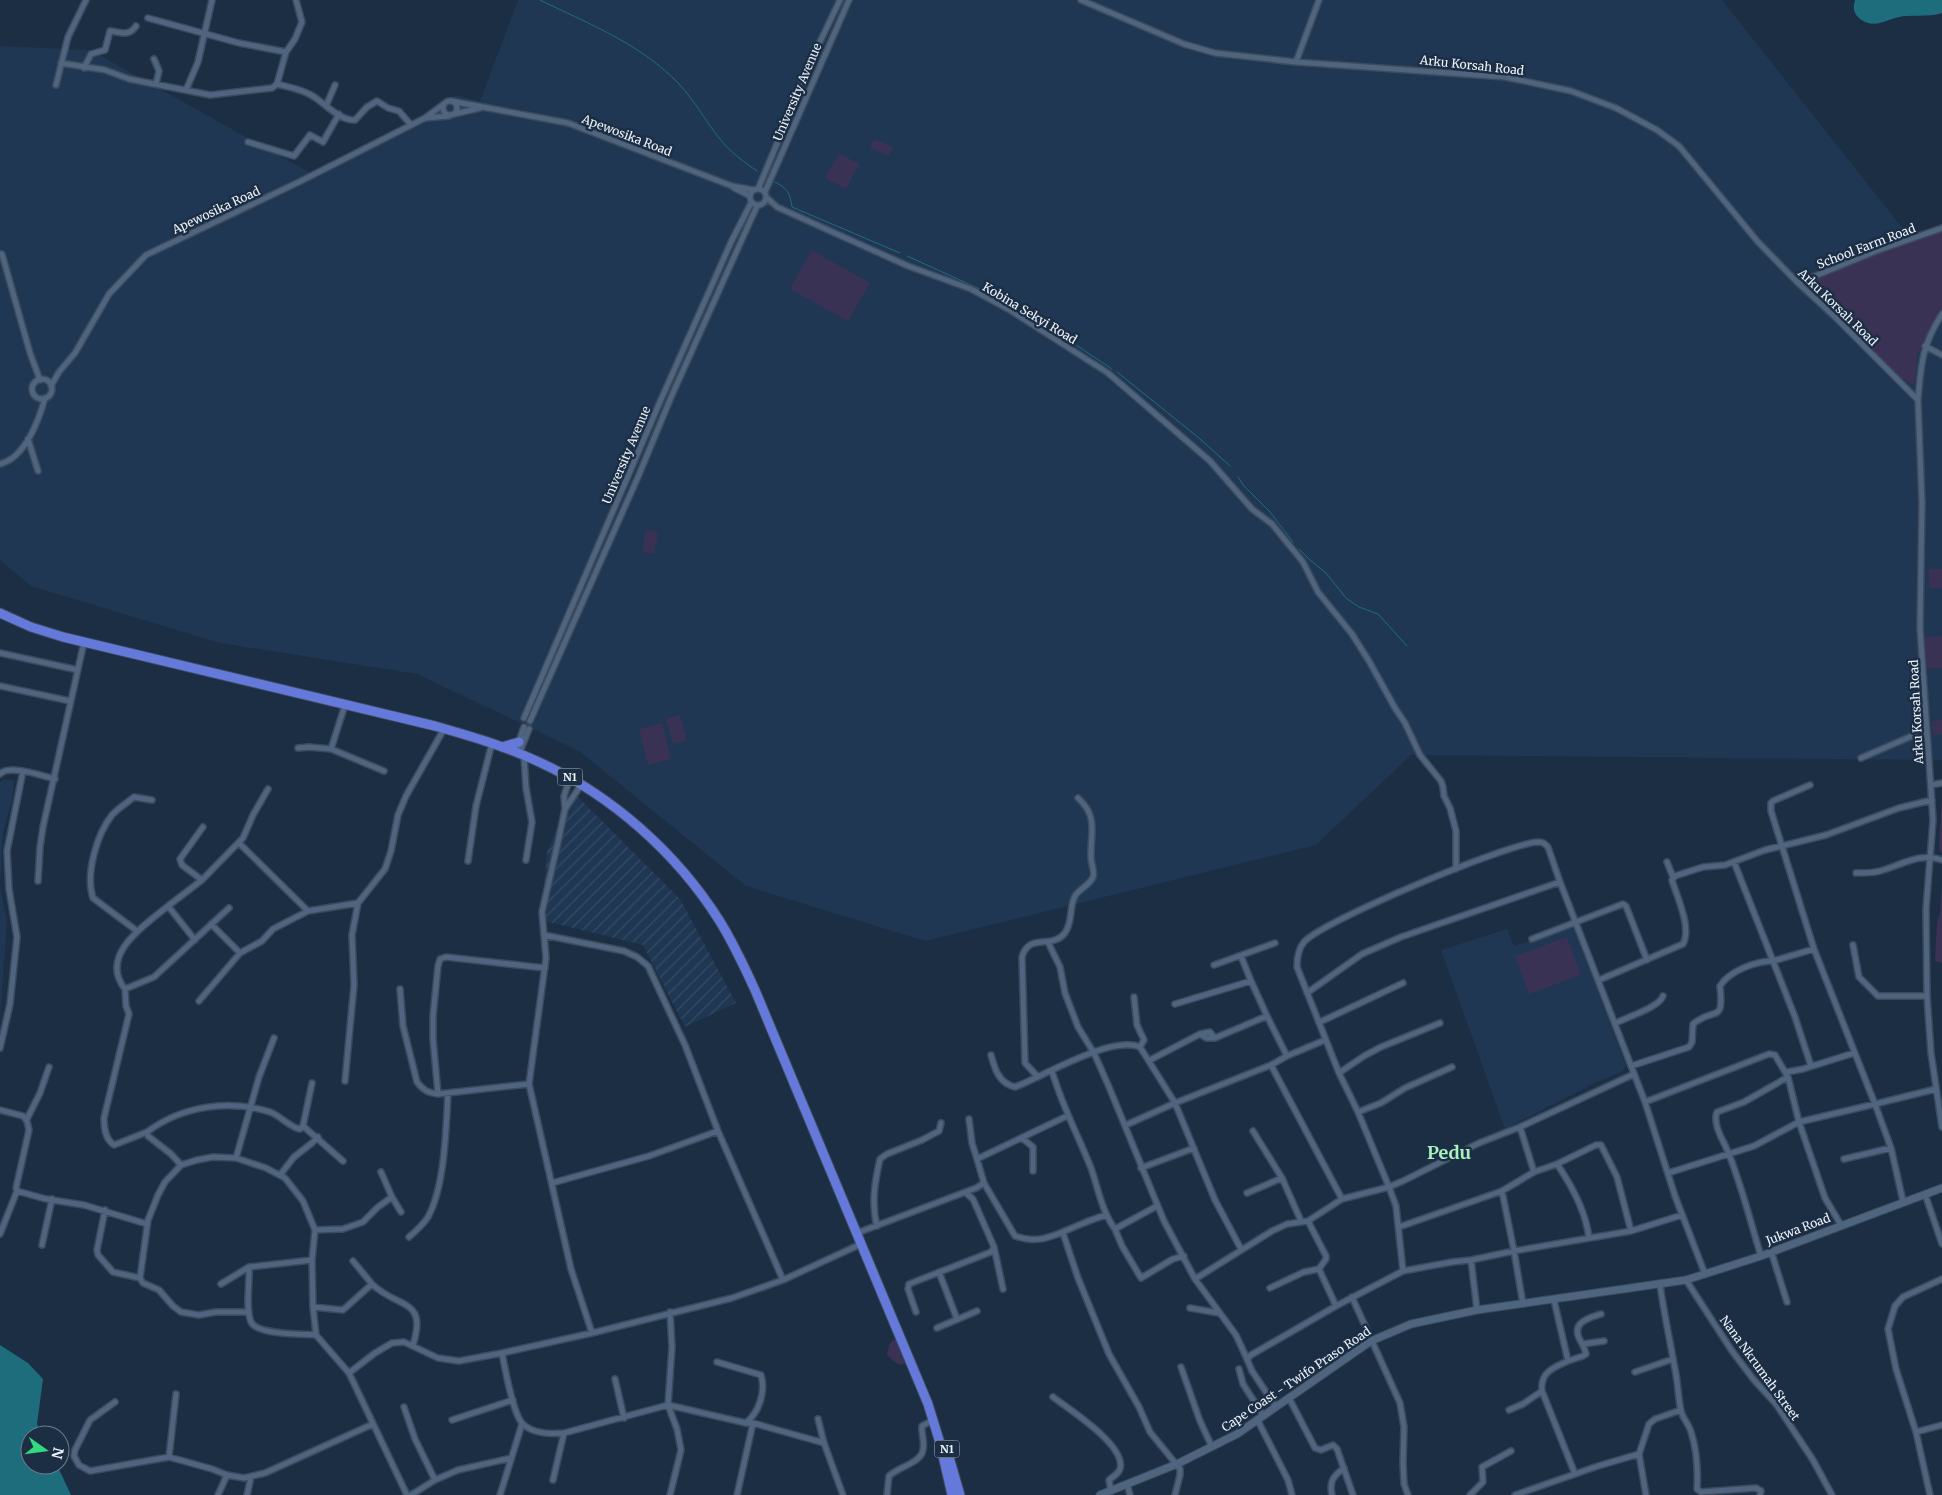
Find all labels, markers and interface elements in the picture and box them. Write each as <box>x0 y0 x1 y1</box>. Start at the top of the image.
street label: University Avenue <box>770 41 824 143</box>
street label: Arku Korsah Road <box>1418 52 1525 78</box>
street label: Apewosika Road <box>579 111 674 159</box>
street label: Apewosika Road <box>169 183 262 237</box>
street label: School Farm Road <box>1815 220 1917 272</box>
street label: Arku Korsah Road <box>1794 265 1881 349</box>
street label: Kobina Sekyi Road <box>980 279 1080 347</box>
street label: University Avenue <box>599 404 653 506</box>
street label: Arku Korsah Road <box>1906 659 1926 766</box>
road number: N1 <box>558 769 582 786</box>
district label: Pedu <box>1427 1141 1471 1164</box>
street label: Jukwa Road <box>1763 1210 1832 1248</box>
street label: Nana Nkrumah Street <box>1717 1313 1803 1424</box>
street label: Cape Coast - Twifo Praso Road <box>1219 1323 1373 1435</box>
north arrow <box>20 1425 70 1475</box>
road number: N1 <box>934 1440 960 1458</box>
text: N <box>48 1446 68 1461</box>

